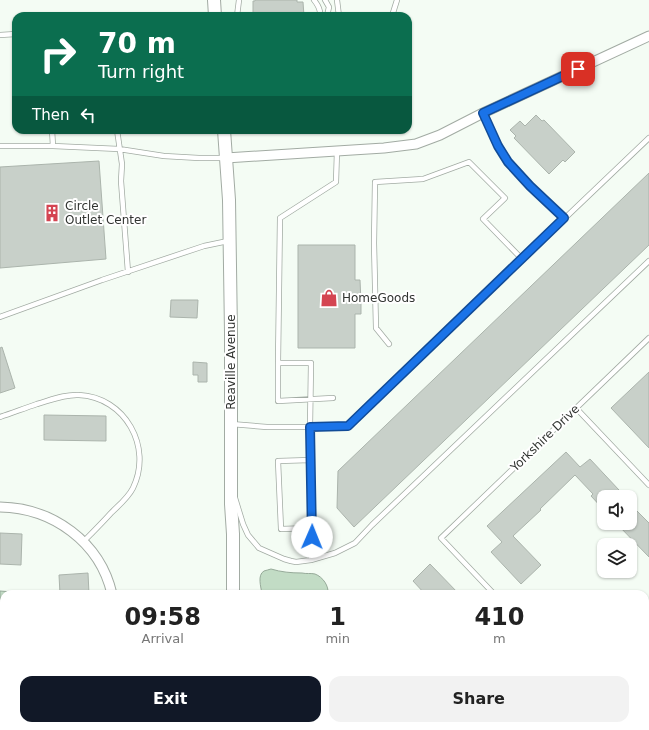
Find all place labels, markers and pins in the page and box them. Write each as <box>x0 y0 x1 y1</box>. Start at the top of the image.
pin <box>561 52 595 86</box>
place label: Circle Outlet Center <box>65 199 146 227</box>
building icon: Circle Outlet Center <box>42 203 62 223</box>
shop icon: HomeGoods <box>319 288 339 308</box>
place label: HomeGoods <box>342 291 415 305</box>

